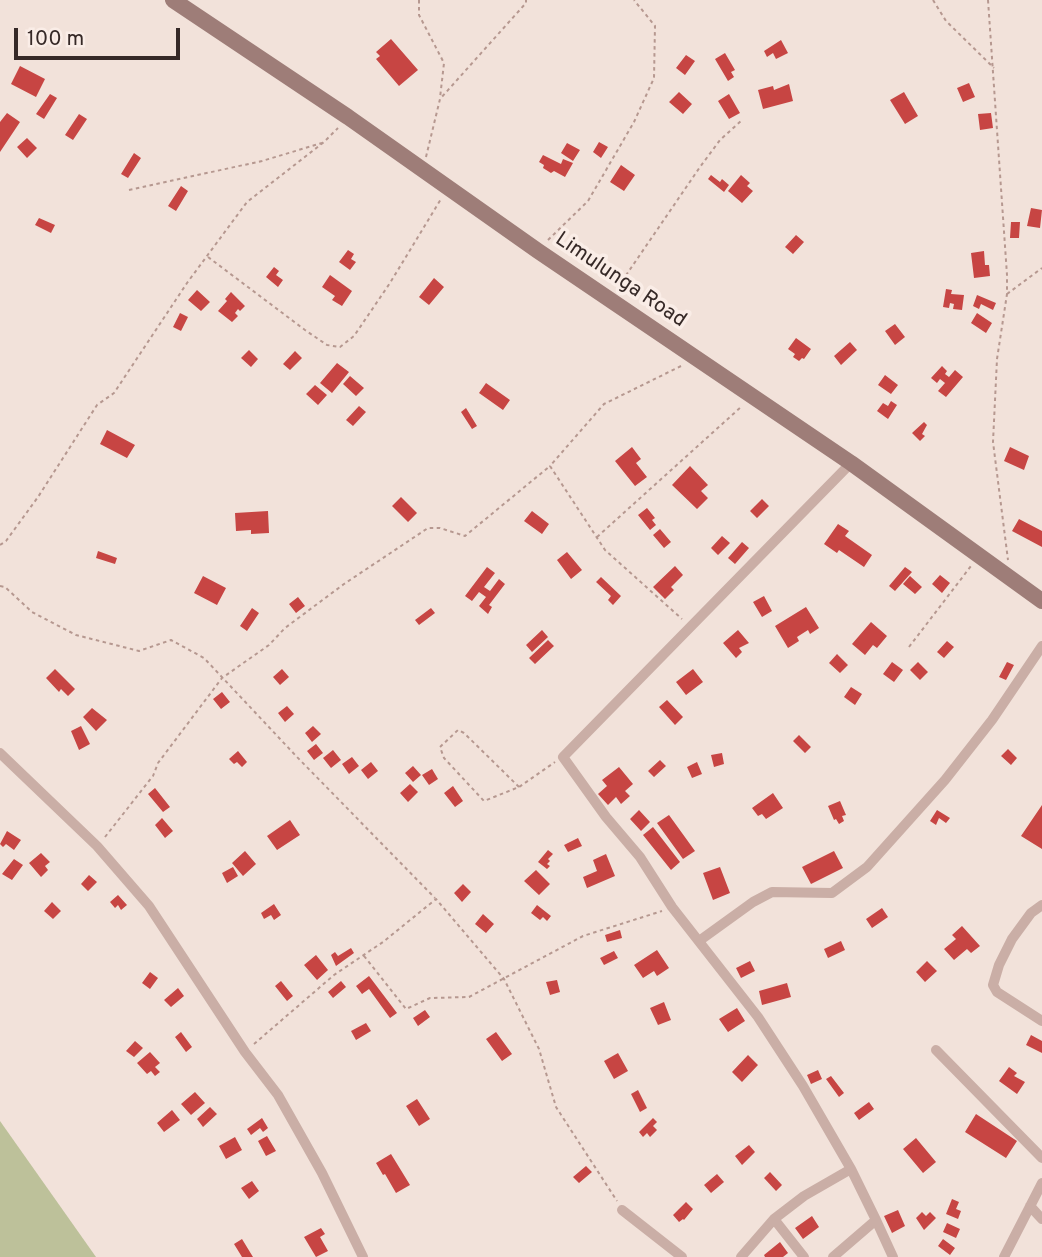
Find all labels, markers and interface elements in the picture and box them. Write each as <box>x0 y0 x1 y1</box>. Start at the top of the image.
scale bar <box>18 14 184 58</box>
text: 100 m <box>27 26 84 53</box>
street label: Limulunga Road <box>550 228 690 334</box>

